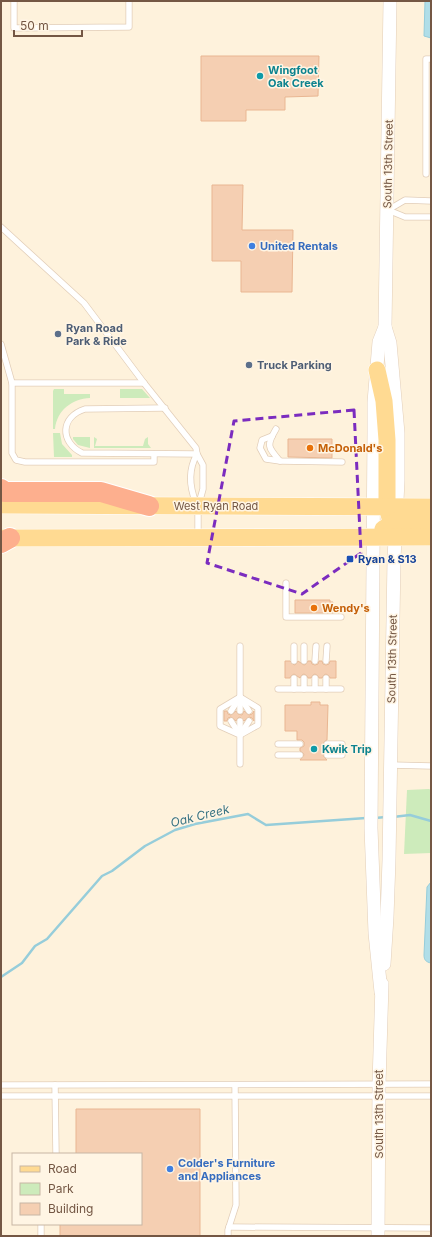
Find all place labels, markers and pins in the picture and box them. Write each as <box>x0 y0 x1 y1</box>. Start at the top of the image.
place label: Wingfoot Oak Creek <box>268 63 324 90</box>
marker: Wingfoot Oak Creek <box>255 71 265 81</box>
place label: United Rentals <box>260 239 338 253</box>
marker: United Rentals <box>247 241 257 251</box>
place label: Ryan Road Park & Ride <box>66 321 127 348</box>
marker: Ryan Road Park & Ride <box>53 329 63 339</box>
place label: Truck Parking <box>257 358 332 372</box>
marker: Truck Parking <box>244 360 254 370</box>
place label: McDonald's <box>318 441 382 455</box>
marker: McDonald's <box>305 443 315 453</box>
place label: Ryan & S13 <box>358 552 417 566</box>
marker: Ryan & S13 <box>345 554 355 564</box>
place label: Wendy's <box>322 601 370 615</box>
marker: Wendy's <box>309 603 319 613</box>
place label: Kwik Trip <box>322 742 372 756</box>
marker: Kwik Trip <box>309 744 319 754</box>
place label: Colder's Furniture and Appliances <box>178 1156 276 1183</box>
marker: Colder's Furniture and Appliances <box>165 1164 175 1174</box>

